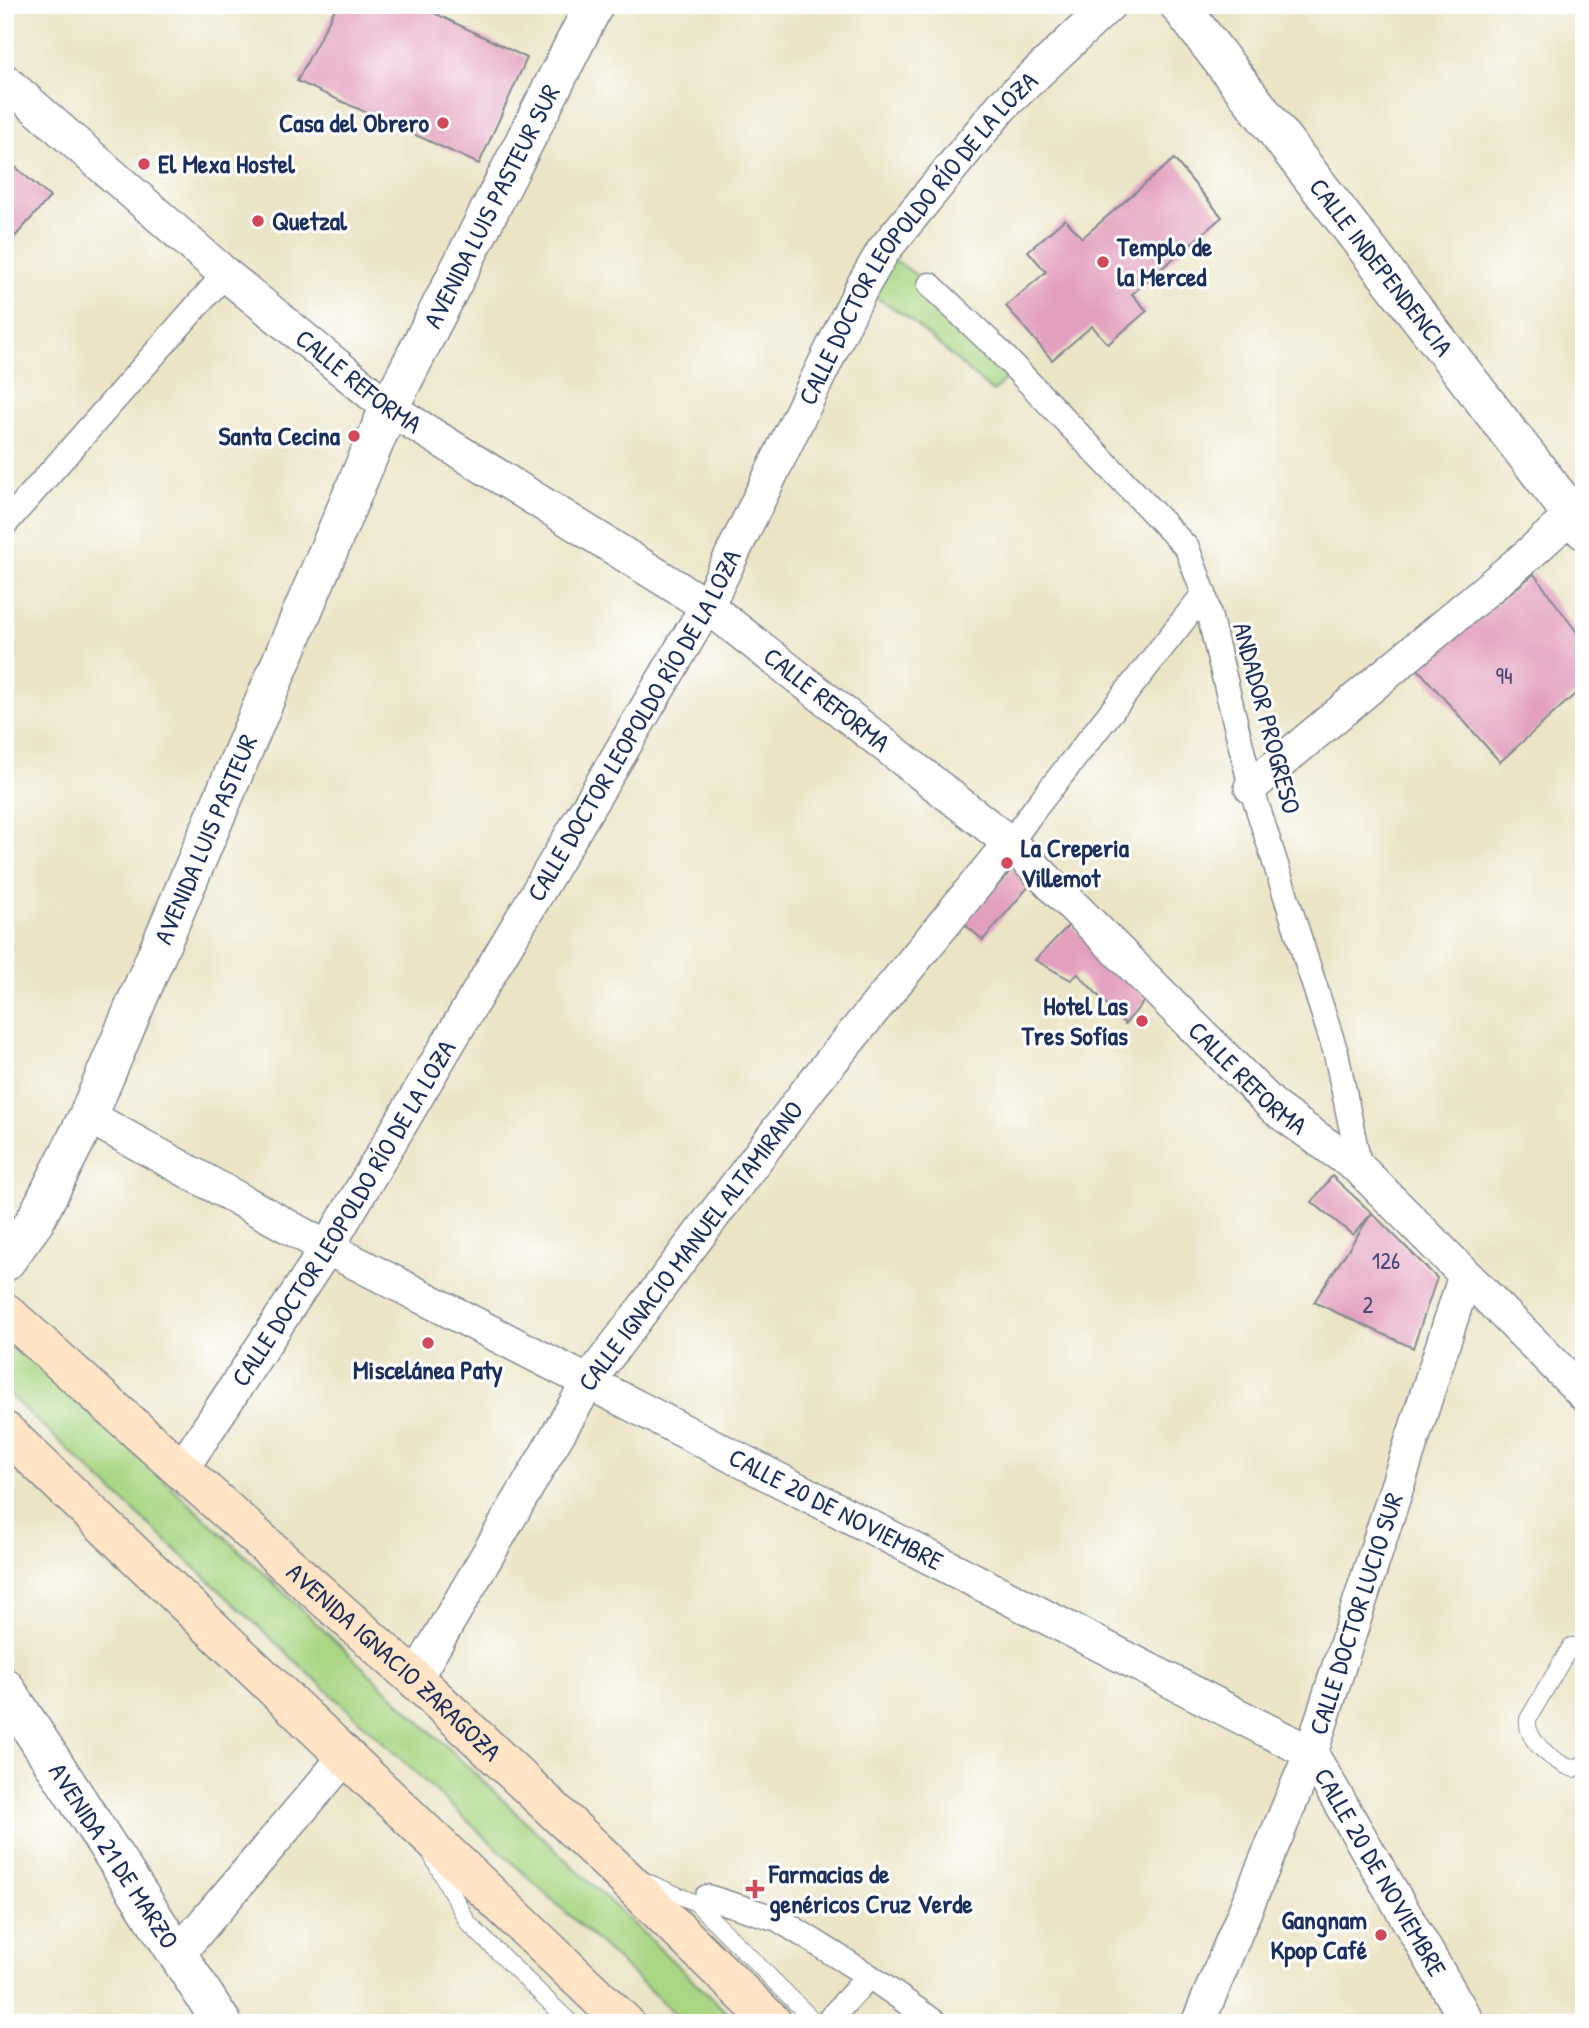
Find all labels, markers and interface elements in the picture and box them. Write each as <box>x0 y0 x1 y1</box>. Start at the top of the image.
street label: CALLE DOCTOR LEOPOLDO RÍO DE LA LOZA <box>789 63 1045 410</box>
street label: AVENIDA LUIS PASTEUR SUR <box>415 78 568 334</box>
place label: Casa del Obrero <box>279 105 430 140</box>
marker: Casa del Obrero <box>435 115 451 131</box>
place label: El Mexa Hostel <box>158 146 296 181</box>
marker: El Mexa Hostel <box>136 156 152 172</box>
street label: CALLE INDEPENDENCIA <box>1302 170 1462 363</box>
place label: Quetzal <box>272 203 348 238</box>
marker: Quetzal <box>250 213 266 229</box>
place label: Templo de la Merced <box>1116 229 1213 294</box>
marker: Templo de la Merced <box>1095 254 1111 270</box>
street label: CALLE REFORMA <box>288 321 429 441</box>
place label: Santa Cecina <box>219 418 341 453</box>
marker: Santa Cecina <box>346 428 362 444</box>
street label: CALLE DOCTOR LEOPOLDO RÍO DE LA LOZA <box>518 543 749 908</box>
street label: ANDADOR PROGRESO <box>1225 618 1310 818</box>
street label: CALLE REFORMA <box>757 639 898 760</box>
house number: 94 <box>1495 660 1513 691</box>
street label: AVENIDA LUIS PASTEUR <box>145 729 265 949</box>
place label: La Creperia Villemot <box>1021 830 1130 895</box>
marker: La Creperia Villemot <box>999 855 1015 871</box>
place label: Hotel Las Tres Sofías <box>1021 988 1128 1053</box>
marker: Hotel Las Tres Sofías <box>1134 1013 1150 1029</box>
street label: CALLE REFORMA <box>1181 1013 1314 1143</box>
street label: CALLE DOCTOR LEOPOLDO RÍO DE LA LOZA <box>223 1033 463 1393</box>
street label: CALLE IGNACIO MANUEL ALTAMIRANO <box>569 1093 811 1397</box>
house number: 126 <box>1372 1245 1400 1276</box>
house number: 2 <box>1363 1289 1374 1320</box>
marker: Miscelánea Paty <box>420 1335 436 1351</box>
place label: Miscelánea Paty <box>353 1352 503 1388</box>
street label: CALLE 20 DE NOVIEMBRE <box>723 1439 950 1578</box>
street label: CALLE DOCTOR LUCIO SUR <box>1300 1488 1411 1739</box>
street label: AVENIDA IGNACIO ZARAGOZA <box>279 1554 509 1769</box>
street label: AVENIDA 21 DE MARZO <box>41 1756 187 1955</box>
street label: CALLE 20 DE NOVIEMBRE <box>1306 1761 1455 1983</box>
place label: Farmacias de genéricos Cruz Verde <box>768 1856 973 1922</box>
marker: Farmacias de genéricos Cruz Verde <box>747 1881 763 1897</box>
place label: Gangnam Kpop Café <box>1271 1902 1368 1968</box>
marker: Gangnam Kpop Café <box>1373 1927 1389 1943</box>

